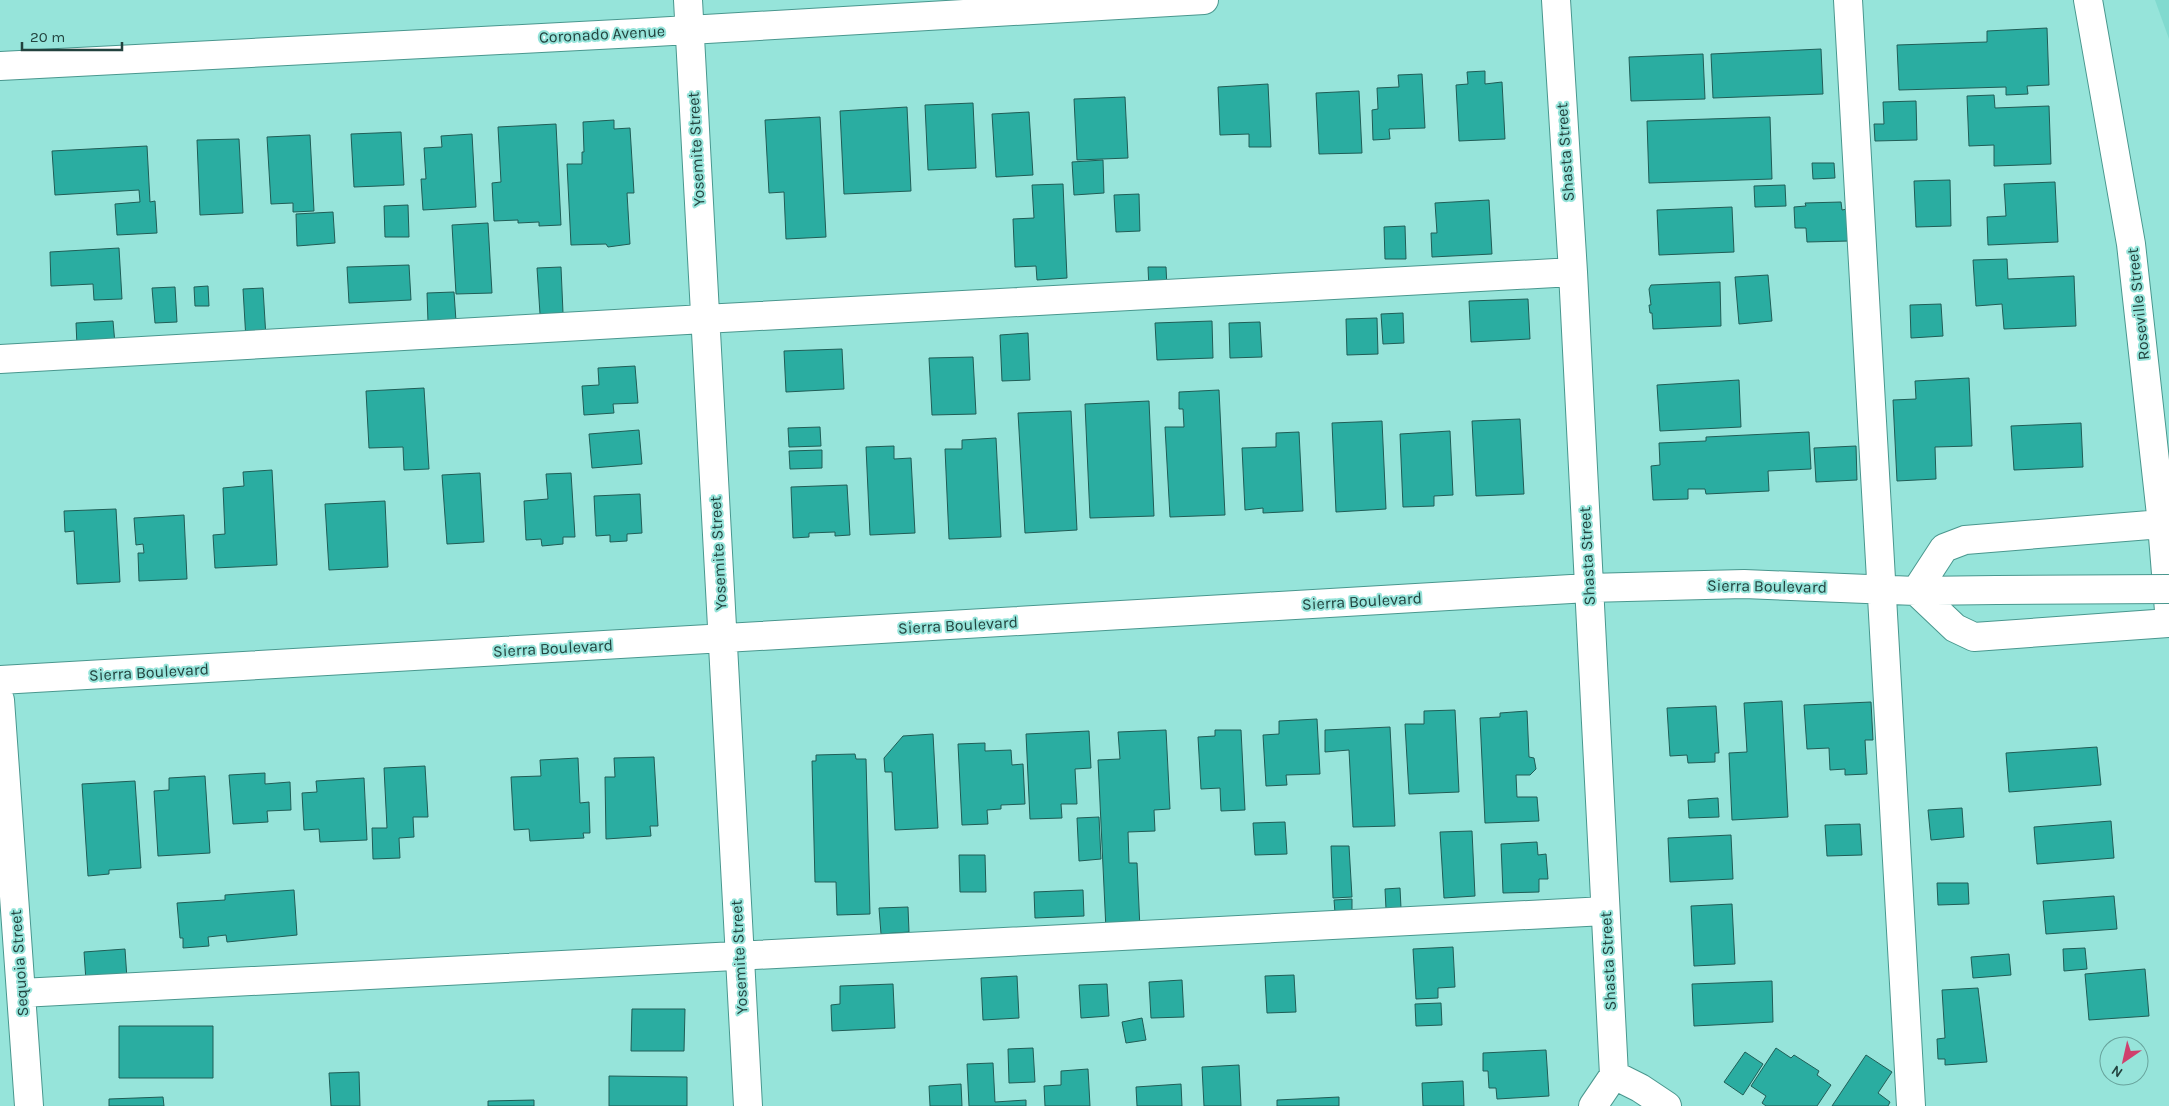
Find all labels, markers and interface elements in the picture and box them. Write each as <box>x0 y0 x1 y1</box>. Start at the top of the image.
scale bar <box>22 20 122 52</box>
street label: Coronado Avenue <box>538 21 666 47</box>
text: 20 m <box>30 28 65 46</box>
street label: Yosemite Street <box>684 91 708 207</box>
street label: Shasta Street <box>1552 102 1578 202</box>
street label: Roseville Street <box>2123 247 2153 361</box>
street label: Yosemite Street <box>706 495 730 611</box>
street label: Shasta Street <box>1575 506 1599 606</box>
street label: Sierra Boulevard <box>1707 575 1827 597</box>
street label: Sierra Boulevard <box>1302 588 1422 614</box>
street label: Sierra Boulevard <box>898 612 1018 638</box>
street label: Sierra Boulevard <box>493 635 613 661</box>
street label: Sierra Boulevard <box>89 659 209 685</box>
street label: Yosemite Street <box>727 899 751 1015</box>
street label: Sequoia Street <box>6 909 32 1017</box>
street label: Shasta Street <box>1596 911 1620 1011</box>
north arrow <box>2099 1036 2149 1086</box>
text: N <box>2108 1062 2126 1081</box>

